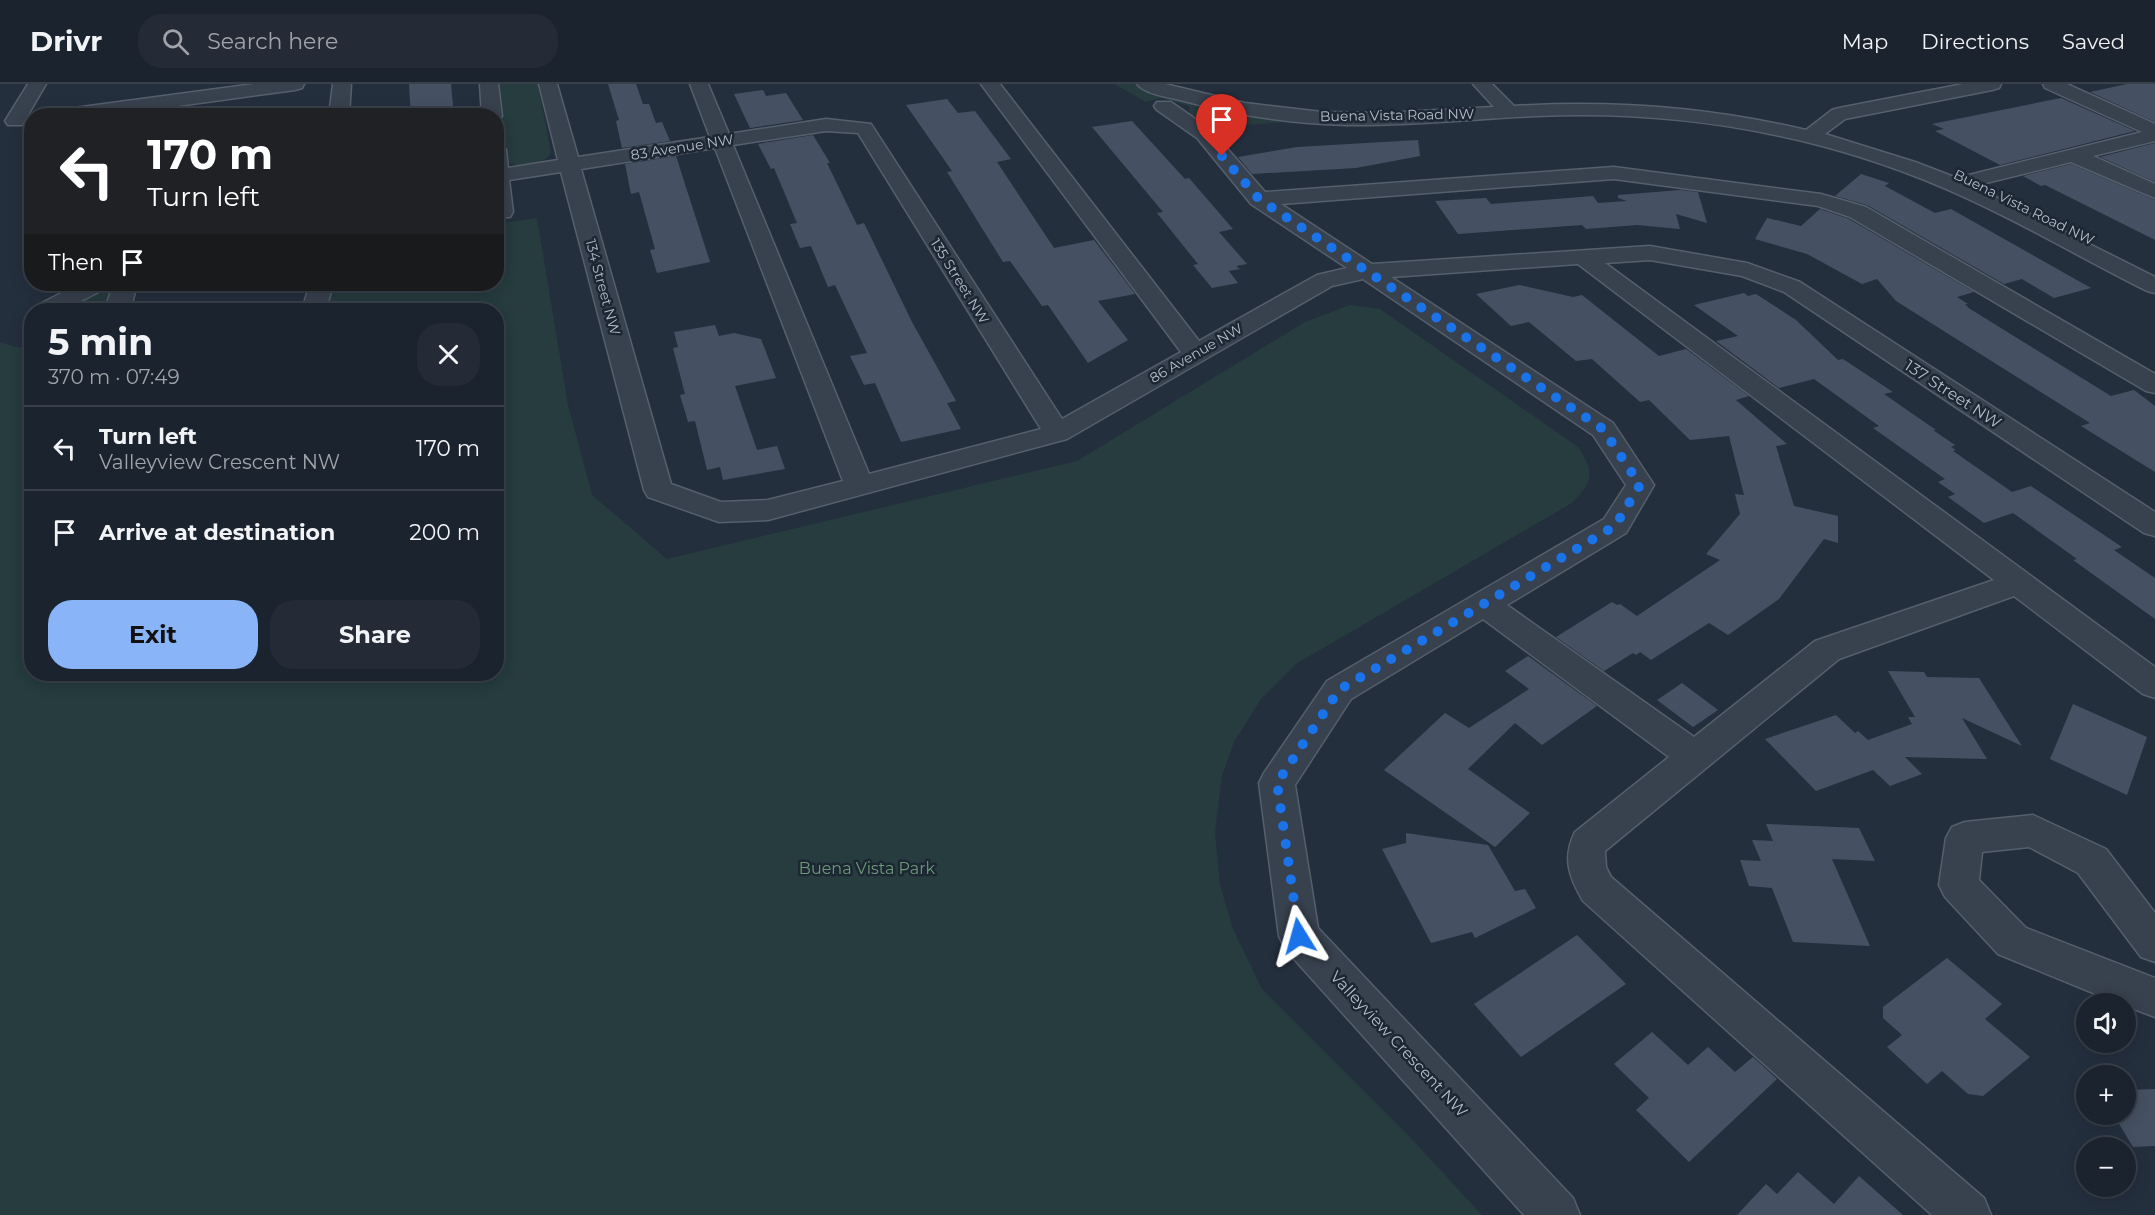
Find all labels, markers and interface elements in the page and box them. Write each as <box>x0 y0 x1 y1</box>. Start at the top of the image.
search box <box>138 14 558 68</box>
text: Drivr <box>30 24 102 58</box>
icon: search <box>159 25 192 58</box>
text: Search here <box>207 28 338 55</box>
text: Map <box>1842 29 1888 54</box>
text: Directions <box>1921 29 2029 54</box>
text: Saved <box>2062 29 2125 54</box>
pin <box>1196 94 1247 156</box>
icon: arrive <box>1205 103 1238 136</box>
street label: Buena Vista Road NW <box>1320 105 1475 125</box>
text: 170 m <box>147 128 273 180</box>
street label: 83 Avenue NW <box>629 130 735 164</box>
icon: left <box>48 132 126 210</box>
street label: Buena Vista Road NW <box>1951 165 2098 249</box>
text: Turn left <box>147 180 260 213</box>
street label: 135 Street NW <box>927 235 994 327</box>
street label: 134 Street NW <box>582 237 625 337</box>
icon: arrive <box>116 246 149 279</box>
text: Then <box>48 249 104 276</box>
street label: 86 Avenue NW <box>1146 319 1246 387</box>
text: 5 min <box>48 320 153 364</box>
button: close <box>417 323 480 386</box>
street label: 137 Street NW <box>1901 356 2005 432</box>
text: 370 m · 07:49 <box>48 365 180 389</box>
text: Turn left <box>99 423 197 450</box>
icon: left <box>48 432 81 465</box>
text: 170 m <box>416 435 480 462</box>
text: Valleyview Crescent NW <box>99 450 340 474</box>
icon: arrive <box>48 516 81 549</box>
text: Arrive at destination <box>99 519 335 546</box>
text: 200 m <box>409 519 480 546</box>
button: Exit <box>48 600 258 669</box>
button: Share <box>270 600 480 669</box>
park label: Buena Vista Park <box>799 859 936 878</box>
position arrow <box>1267 904 1331 968</box>
street label: Valleyview Crescent NW <box>1326 967 1472 1121</box>
map controls <box>2076 993 2136 1197</box>
button: sound <box>2076 993 2136 1053</box>
button: + <box>2076 1065 2136 1125</box>
button: − <box>2076 1137 2136 1197</box>

